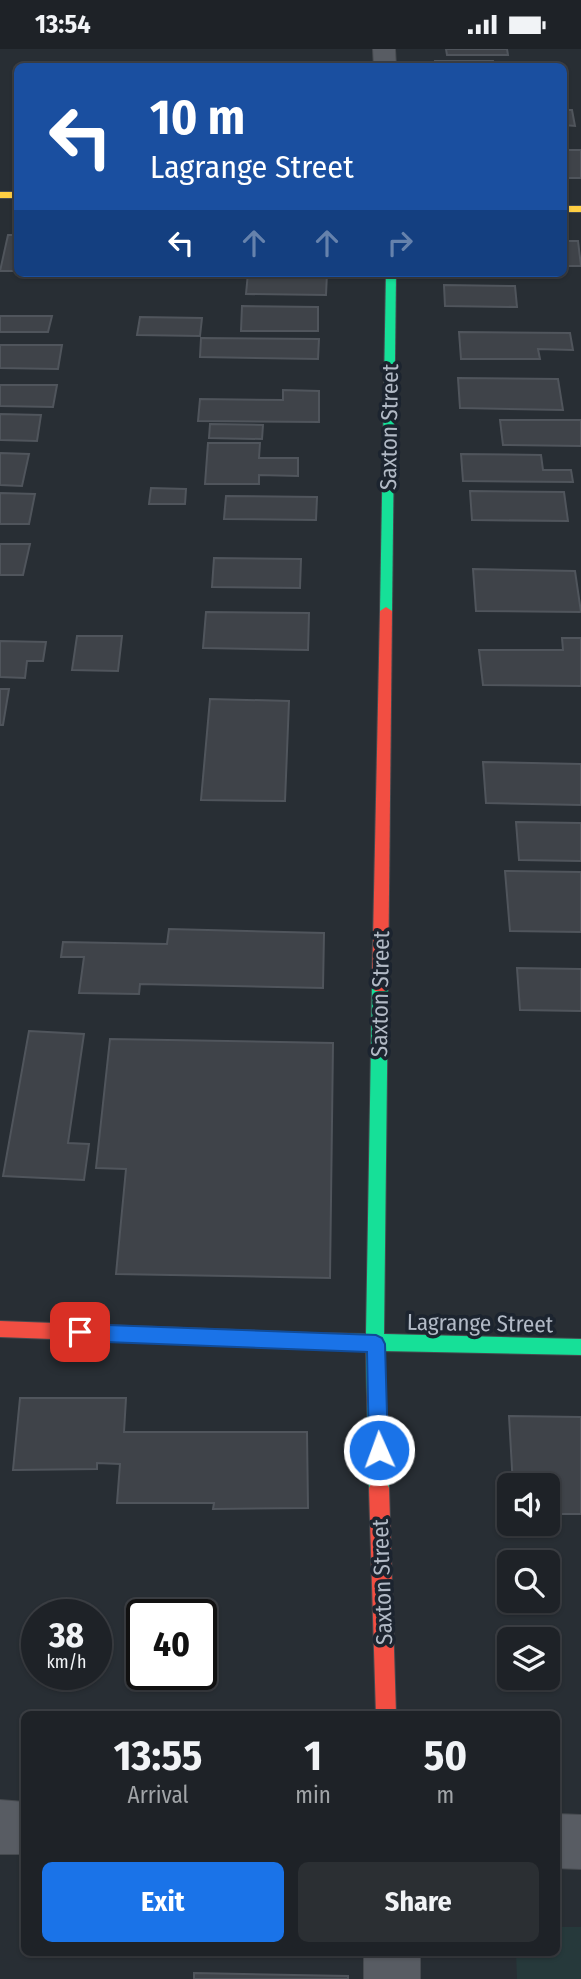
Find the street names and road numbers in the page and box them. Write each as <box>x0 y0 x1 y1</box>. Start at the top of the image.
street label: Saxton Street <box>374 363 404 490</box>
street label: Saxton Street <box>365 930 395 1057</box>
street label: Lagrange Street <box>407 1308 554 1338</box>
street label: Saxton Street <box>366 1518 398 1646</box>

